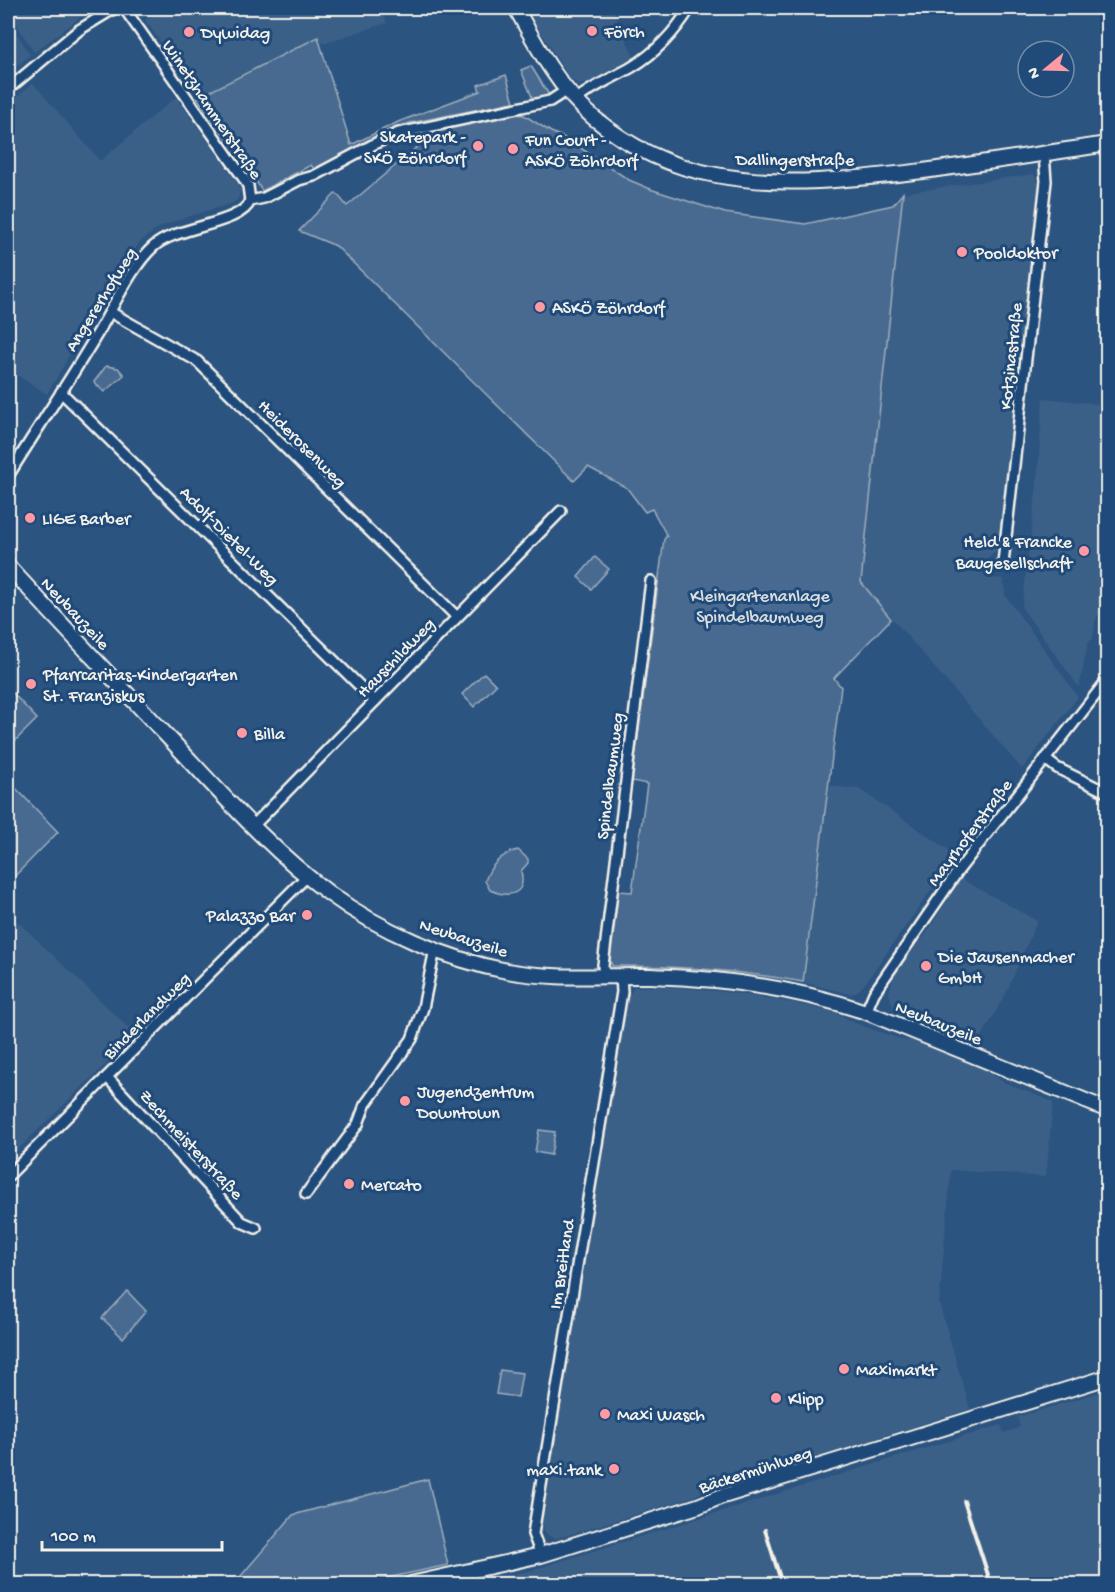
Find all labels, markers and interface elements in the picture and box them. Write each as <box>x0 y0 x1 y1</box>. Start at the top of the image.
place label: Förch <box>603 23 645 44</box>
place label: Dywidag <box>200 24 270 45</box>
marker: Förch <box>585 24 599 38</box>
marker: Dywidag <box>182 25 196 39</box>
street label: Winetzhammerstraße <box>156 37 266 185</box>
north arrow <box>1016 39 1076 99</box>
text: N <box>1024 64 1046 81</box>
place label: Skatepark - SKÖ Zöhrdorf <box>364 128 467 170</box>
place label: Fun Court - ASKÖ Zöhrdorf <box>524 131 639 173</box>
marker: Skatepark - SKÖ Zöhrdorf <box>471 139 485 153</box>
marker: Fun Court - ASKÖ Zöhrdorf <box>506 142 520 156</box>
street label: Dallingerstraße <box>735 151 855 172</box>
street label: Angererhofweg <box>62 244 142 356</box>
place label: Pooldoktor <box>973 244 1059 265</box>
marker: Pooldoktor <box>955 245 969 259</box>
place label: ASKÖ Zöhrdorf <box>552 299 666 320</box>
marker: ASKÖ Zöhrdorf <box>533 300 547 314</box>
street label: Kotzinastraße <box>996 301 1029 411</box>
street label: Heiderosenweg <box>252 396 350 494</box>
street label: Adolf-Dietel-Weg <box>174 483 282 591</box>
place label: LIGE Barber <box>42 510 132 531</box>
marker: LIGE Barber <box>23 511 37 525</box>
place label: Held & Francke Baugesellschaft <box>955 533 1074 575</box>
marker: Held & Francke Baugesellschaft <box>1077 544 1091 558</box>
street label: Neubauzeile <box>35 574 114 656</box>
park label: Kleingartenanlage Spindelbaumweg <box>690 587 830 629</box>
street label: Hauschildweg <box>353 614 440 703</box>
place label: Pfarrcaritas-Kindergarten St. Franziskus <box>42 666 238 708</box>
marker: Pfarrcaritas-Kindergarten St. Franziskus <box>24 677 38 691</box>
street label: Spindelbaumweg <box>593 712 630 841</box>
place label: Billa <box>253 725 286 746</box>
marker: Billa <box>235 726 249 740</box>
street label: Mayrhoferstraße <box>924 775 1018 891</box>
place label: Palazzo Bar <box>205 907 297 928</box>
marker: Palazzo Bar <box>300 908 314 922</box>
street label: Neubauzeile <box>416 915 511 964</box>
place label: Die Jausenmacher GmbH <box>937 948 1075 990</box>
marker: Die Jausenmacher GmbH <box>919 959 933 973</box>
street label: Binderlandweg <box>99 969 196 1065</box>
street label: Neubauzeile <box>892 997 985 1052</box>
place label: Jugendzentrum Downtown <box>416 1083 535 1125</box>
street label: Zechmeisterstraße <box>134 1086 247 1206</box>
marker: Jugendzentrum Downtown <box>398 1094 412 1108</box>
place label: Mercato <box>361 1176 422 1197</box>
marker: Mercato <box>342 1177 356 1191</box>
street label: Im Breitland <box>546 1217 581 1311</box>
place label: Maximarkt <box>856 1361 938 1382</box>
marker: Maximarkt <box>837 1362 851 1376</box>
place label: Klipp <box>788 1390 824 1411</box>
marker: Klipp <box>769 1391 783 1405</box>
place label: Maxi Wasch <box>617 1406 705 1427</box>
marker: Maxi Wasch <box>598 1407 612 1421</box>
street label: Bäckermühlweg <box>696 1443 815 1500</box>
place label: maxi.tank <box>526 1461 604 1482</box>
marker: maxi.tank <box>607 1462 621 1476</box>
scale bar <box>42 1514 222 1552</box>
text: 100 m <box>50 1527 96 1548</box>

